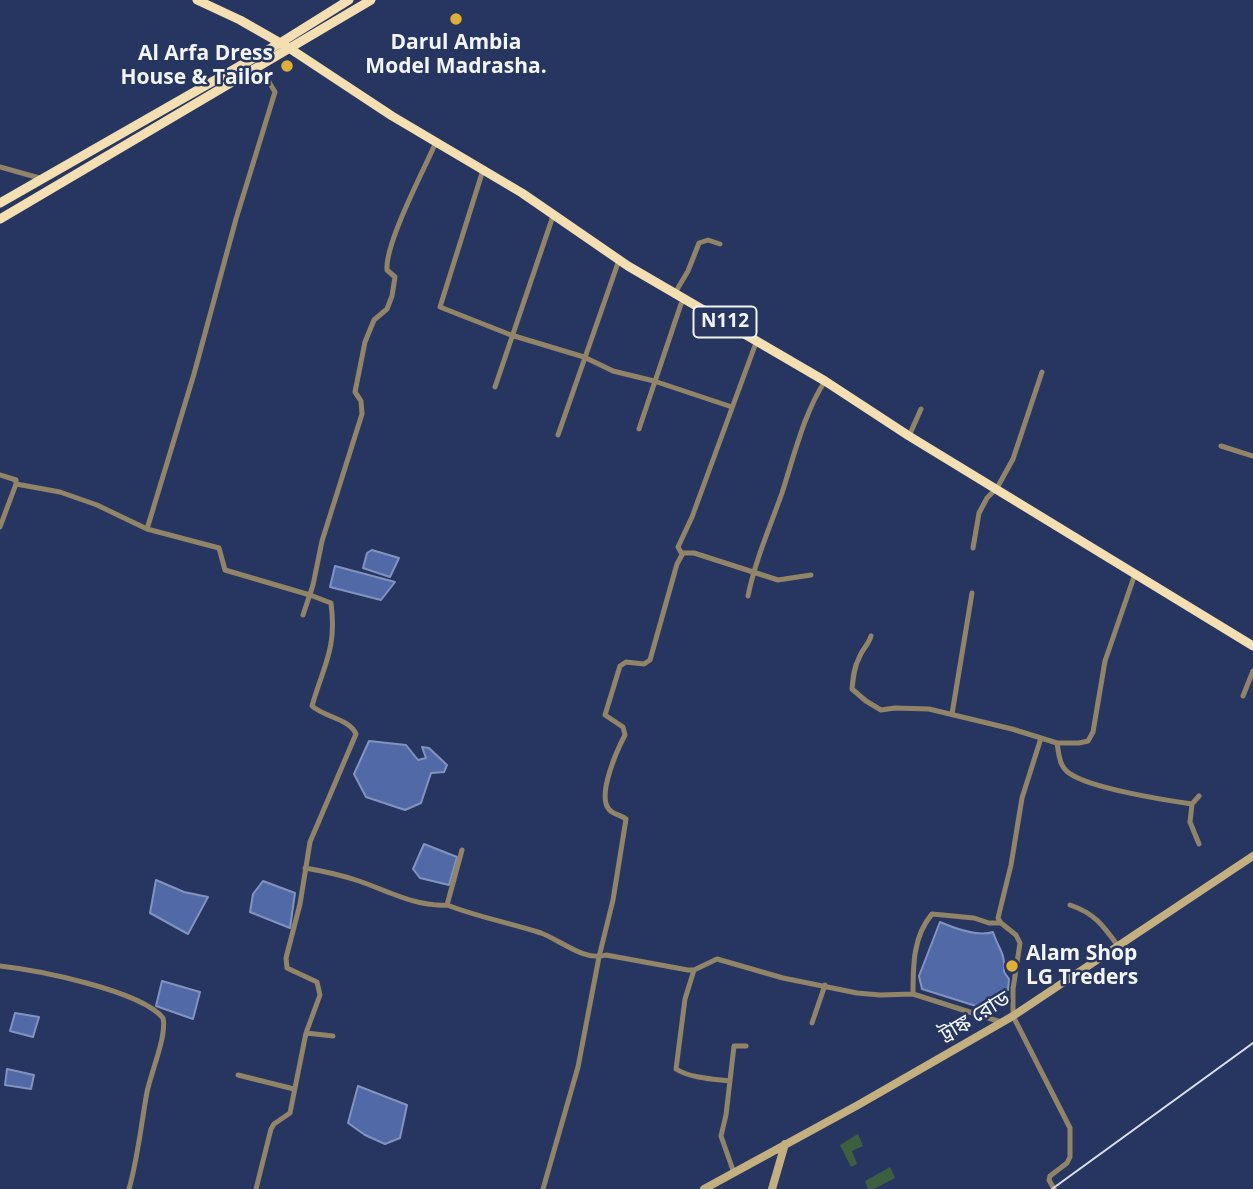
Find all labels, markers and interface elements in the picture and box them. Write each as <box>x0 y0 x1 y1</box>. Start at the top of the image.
marker: Darul Ambia Model Madrasha. <box>448 11 464 27</box>
place label: Darul Ambia Model Madrasha. <box>365 30 547 80</box>
place label: Al Arfa Dress House & Tailor <box>120 41 273 91</box>
marker: Al Arfa Dress House & Tailor <box>279 58 295 74</box>
road number: N112 <box>694 306 756 338</box>
place label: Alam Shop LG Treders <box>1026 941 1138 991</box>
marker: Alam Shop LG Treders <box>1004 958 1020 974</box>
street label: ট্রাঙ্ক রোড <box>935 986 1015 1048</box>

